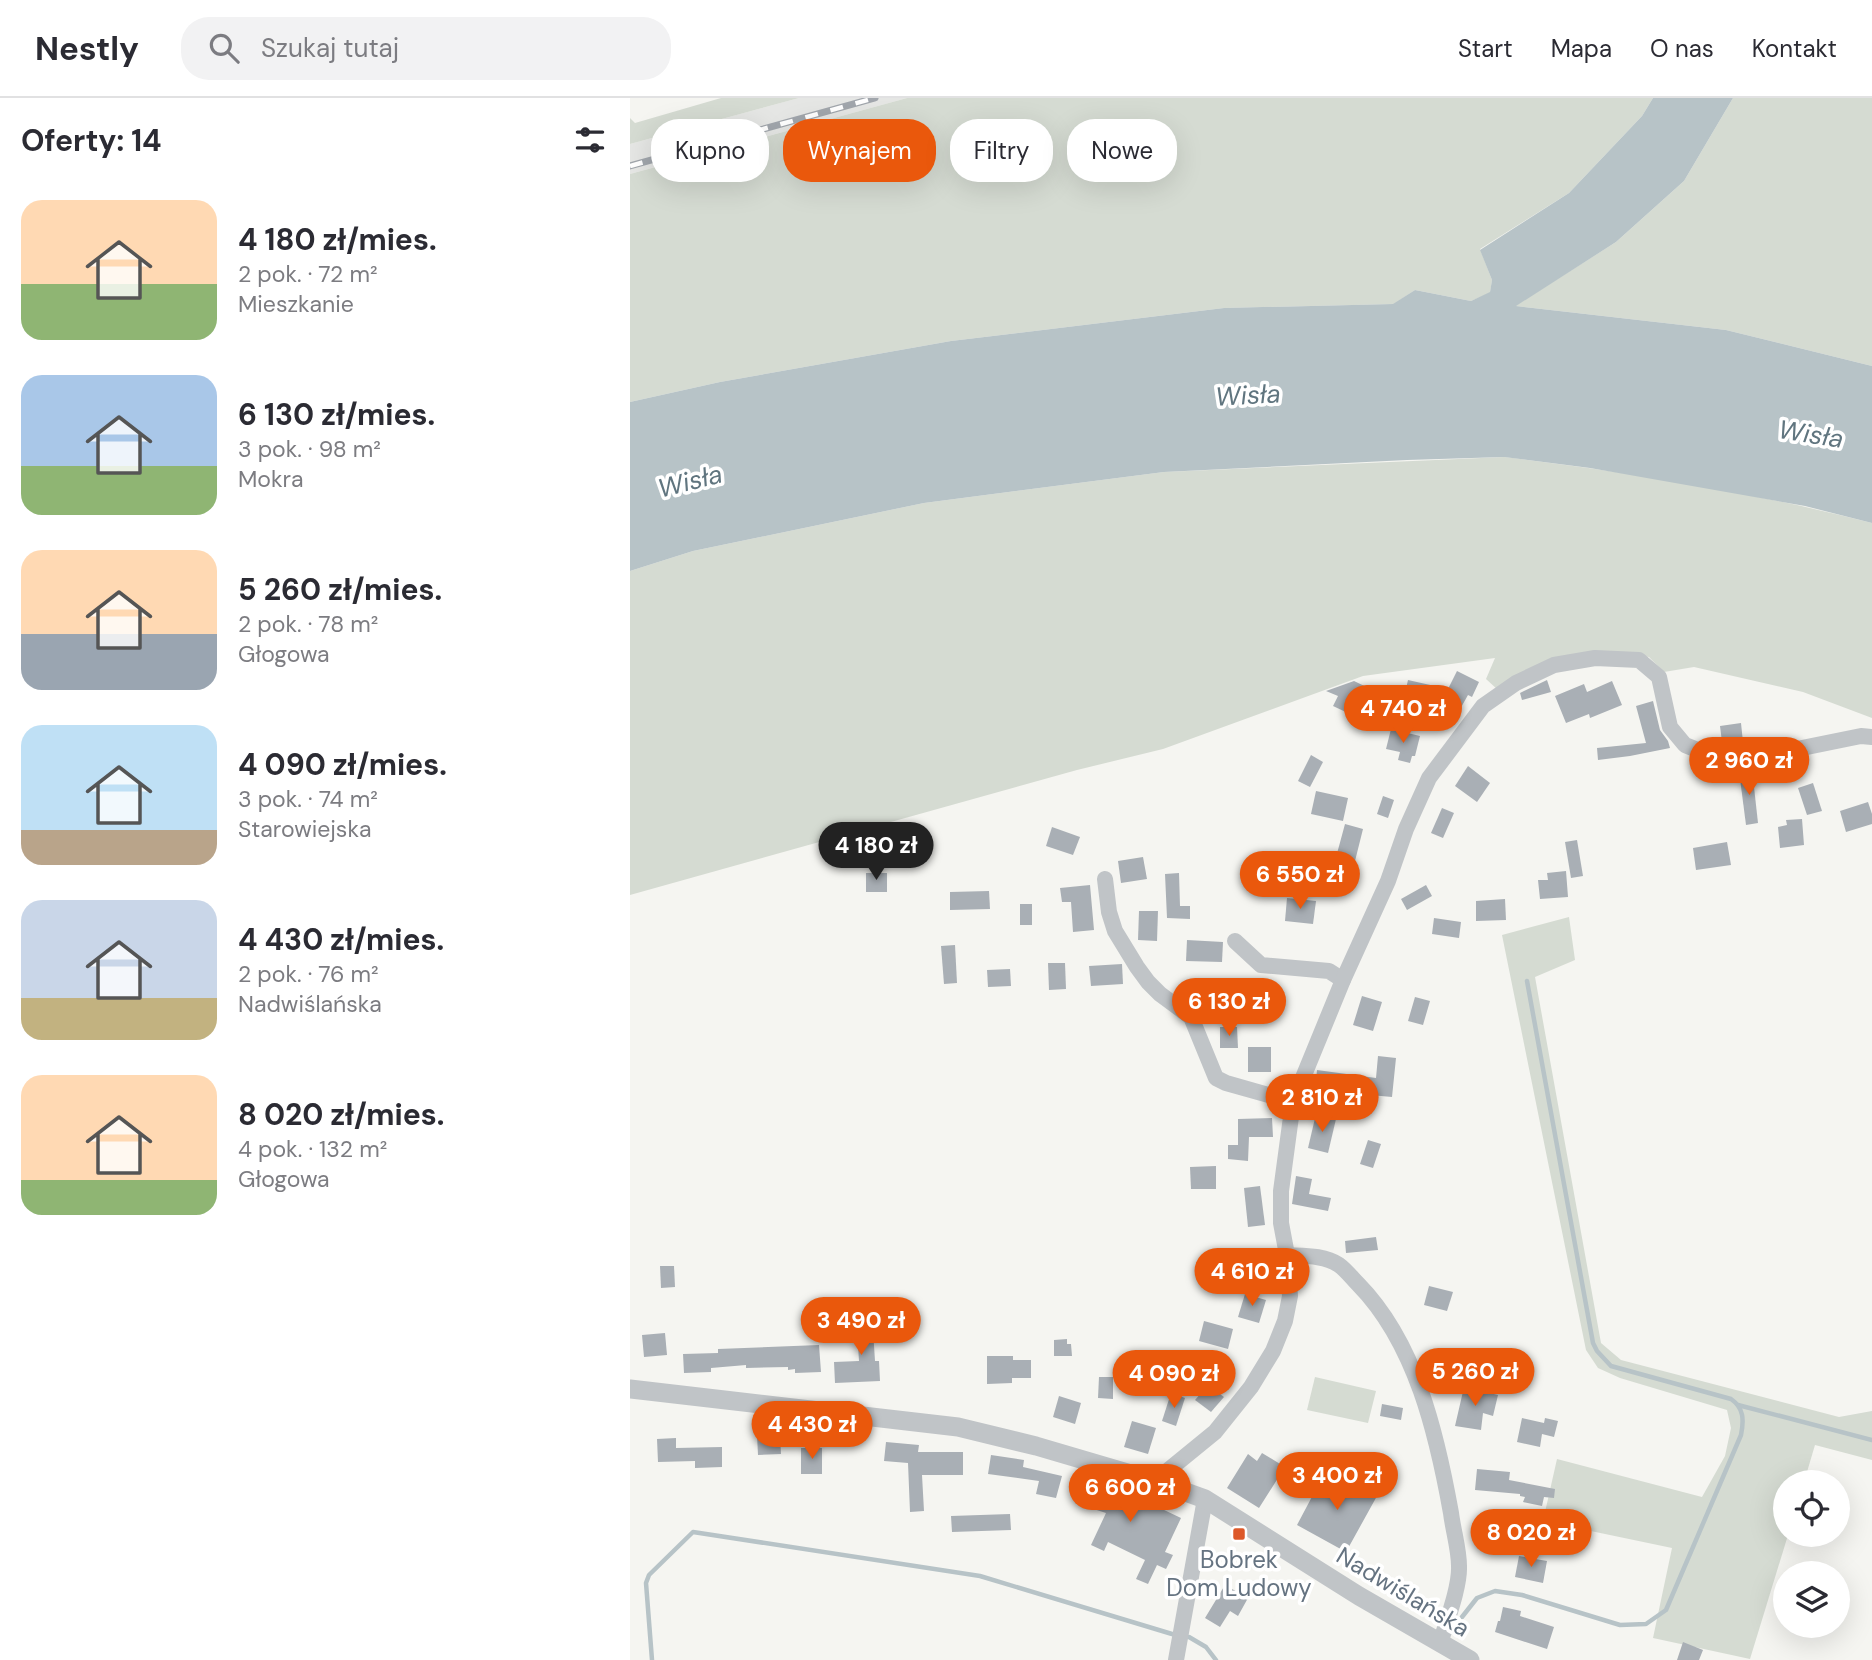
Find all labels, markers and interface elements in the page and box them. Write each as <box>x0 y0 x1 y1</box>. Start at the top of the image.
search box <box>181 17 671 80</box>
text: Nestly <box>35 27 139 70</box>
icon: search <box>205 29 243 67</box>
text: Szukaj tutaj <box>261 31 399 65</box>
text: Start <box>1458 33 1513 64</box>
text: Mapa <box>1551 33 1612 64</box>
text: O nas <box>1650 33 1714 64</box>
text: Kontakt <box>1752 33 1837 64</box>
chip: Kupno <box>651 119 769 182</box>
chip: Wynajem <box>783 119 936 182</box>
chip: Filtry <box>950 119 1053 182</box>
chip: Nowe <box>1067 119 1177 182</box>
text: Oferty: 14 <box>21 121 162 160</box>
icon: filters <box>571 121 609 159</box>
text: 4 180 zł/mies. <box>238 220 436 259</box>
icon: home <box>77 228 161 312</box>
text: 2 pok. · 72 m² <box>238 259 377 289</box>
text: Mieszkanie <box>238 289 354 319</box>
water label: Wisła <box>1214 376 1282 414</box>
text: 6 130 zł/mies. <box>238 395 435 434</box>
icon: home <box>77 403 161 487</box>
water label: Wisła <box>1776 412 1846 456</box>
text: 3 pok. · 98 m² <box>238 434 381 464</box>
water label: Wisła <box>654 457 726 505</box>
text: Mokra <box>238 464 304 494</box>
text: 5 260 zł/mies. <box>238 570 442 609</box>
icon: home <box>77 578 161 662</box>
text: 2 pok. · 78 m² <box>238 609 378 639</box>
text: Głogowa <box>238 639 330 669</box>
pin: 4 740 zł <box>1331 686 1475 745</box>
text: 4 740 zł <box>1360 693 1446 723</box>
pin: 2 960 zł <box>1677 738 1821 797</box>
text: 4 090 zł/mies. <box>238 745 447 784</box>
text: 2 960 zł <box>1705 745 1793 775</box>
icon: home <box>77 753 161 837</box>
text: 3 pok. · 74 m² <box>238 784 378 814</box>
text: Starowiejska <box>238 814 371 844</box>
pin: 4 180 zł <box>804 822 948 882</box>
text: 4 180 zł <box>835 830 917 860</box>
pin: 6 550 zł <box>1228 852 1372 911</box>
text: 6 550 zł <box>1256 859 1344 889</box>
text: 4 430 zł/mies. <box>238 920 444 959</box>
icon: home <box>77 928 161 1012</box>
text: 2 pok. · 76 m² <box>238 959 379 989</box>
pin: 6 130 zł <box>1157 978 1301 1038</box>
text: 6 130 zł <box>1188 986 1270 1016</box>
text: Nadwiślańska <box>238 989 382 1019</box>
pin: 2 810 zł <box>1250 1074 1394 1134</box>
text: 2 810 zł <box>1282 1082 1362 1112</box>
text: 8 020 zł/mies. <box>238 1095 444 1134</box>
icon: home <box>77 1103 161 1187</box>
text: 4 pok. · 132 m² <box>238 1134 387 1164</box>
text: Głogowa <box>238 1164 330 1194</box>
pin: 4 610 zł <box>1180 1248 1324 1308</box>
text: 4 610 zł <box>1211 1256 1293 1286</box>
pin: 3 490 zł <box>789 1298 933 1357</box>
text: 3 490 zł <box>817 1305 905 1335</box>
pin: 5 260 zł <box>1403 1348 1547 1408</box>
pin: 4 090 zł <box>1102 1350 1246 1410</box>
text: 5 260 zł <box>1431 1356 1519 1386</box>
text: 4 090 zł <box>1129 1358 1219 1388</box>
pin: 4 430 zł <box>740 1402 884 1461</box>
text: 4 430 zł <box>768 1409 856 1439</box>
pin: 3 400 zł <box>1265 1452 1409 1512</box>
text: 3 400 zł <box>1292 1460 1382 1490</box>
pin: 6 600 zł <box>1058 1464 1202 1524</box>
map controls <box>1773 1470 1850 1638</box>
button: locate <box>1773 1470 1850 1547</box>
text: 6 600 zł <box>1085 1472 1175 1502</box>
pin: 8 020 zł <box>1459 1510 1603 1569</box>
text: 8 020 zł <box>1487 1517 1575 1547</box>
marker: Bobrek Dom Ludowy <box>1231 1526 1247 1542</box>
street label: Nadwiślańska <box>1331 1540 1476 1644</box>
place label: Bobrek Dom Ludowy <box>1166 1544 1312 1603</box>
button: layers <box>1773 1561 1850 1638</box>

